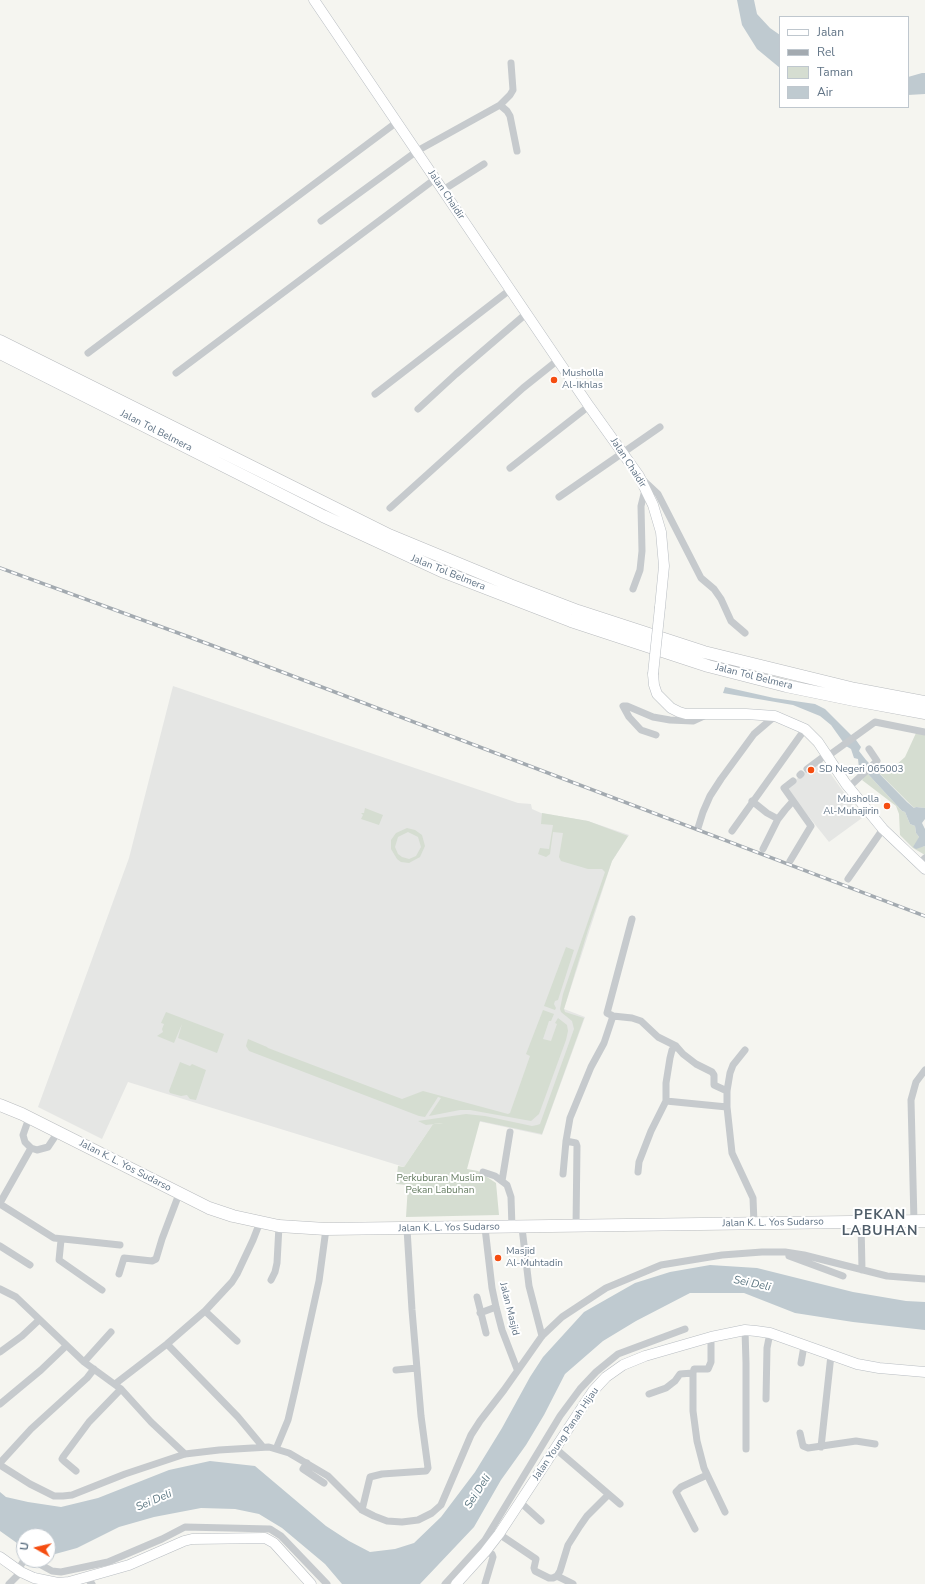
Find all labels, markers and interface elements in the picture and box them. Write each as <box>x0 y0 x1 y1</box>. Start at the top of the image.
legend <box>779 16 909 108</box>
text: Jalan <box>817 24 844 40</box>
text: Rel <box>817 44 835 60</box>
text: Taman <box>817 64 853 80</box>
text: Air <box>817 84 833 100</box>
street label: Jalan Chaidir <box>425 168 467 222</box>
place label: Musholla Al-Ikhlas <box>562 368 603 392</box>
marker: Musholla Al-Ikhlas <box>549 375 559 385</box>
street label: Jalan Tol Belmera <box>118 408 194 454</box>
street label: Jalan Chaidir <box>607 436 649 490</box>
street label: Jalan Tol Belmera <box>409 553 487 593</box>
street label: Jalan Tol Belmera <box>714 662 794 692</box>
place label: SD Negeri 065003 <box>819 764 904 776</box>
marker: SD Negeri 065003 <box>806 765 816 775</box>
place label: Musholla Al-Muhajirin <box>823 794 879 818</box>
marker: Musholla Al-Muhajirin <box>882 801 892 811</box>
street label: Jalan K. L. Yos Sudarso <box>77 1138 173 1194</box>
park label: Perkuburan Muslim Pekan Labuhan <box>397 1173 483 1196</box>
district label: PEKAN LABUHAN <box>842 1208 918 1240</box>
street label: Jalan K. L. Yos Sudarso <box>722 1216 824 1230</box>
street label: Jalan K. L. Yos Sudarso <box>398 1221 500 1235</box>
place label: Masjid Al-Muhtadin <box>506 1246 563 1270</box>
marker: Masjid Al-Muhtadin <box>493 1253 503 1263</box>
water label: Sei Deli <box>732 1274 772 1294</box>
street label: Jalan Masjid <box>497 1281 521 1337</box>
street label: Jalan Young Panah Hijau <box>530 1385 602 1483</box>
water label: Sei Deli <box>462 1473 494 1511</box>
water label: Sei Deli <box>134 1488 174 1514</box>
north arrow <box>16 1528 56 1568</box>
text: U <box>17 1541 33 1551</box>

